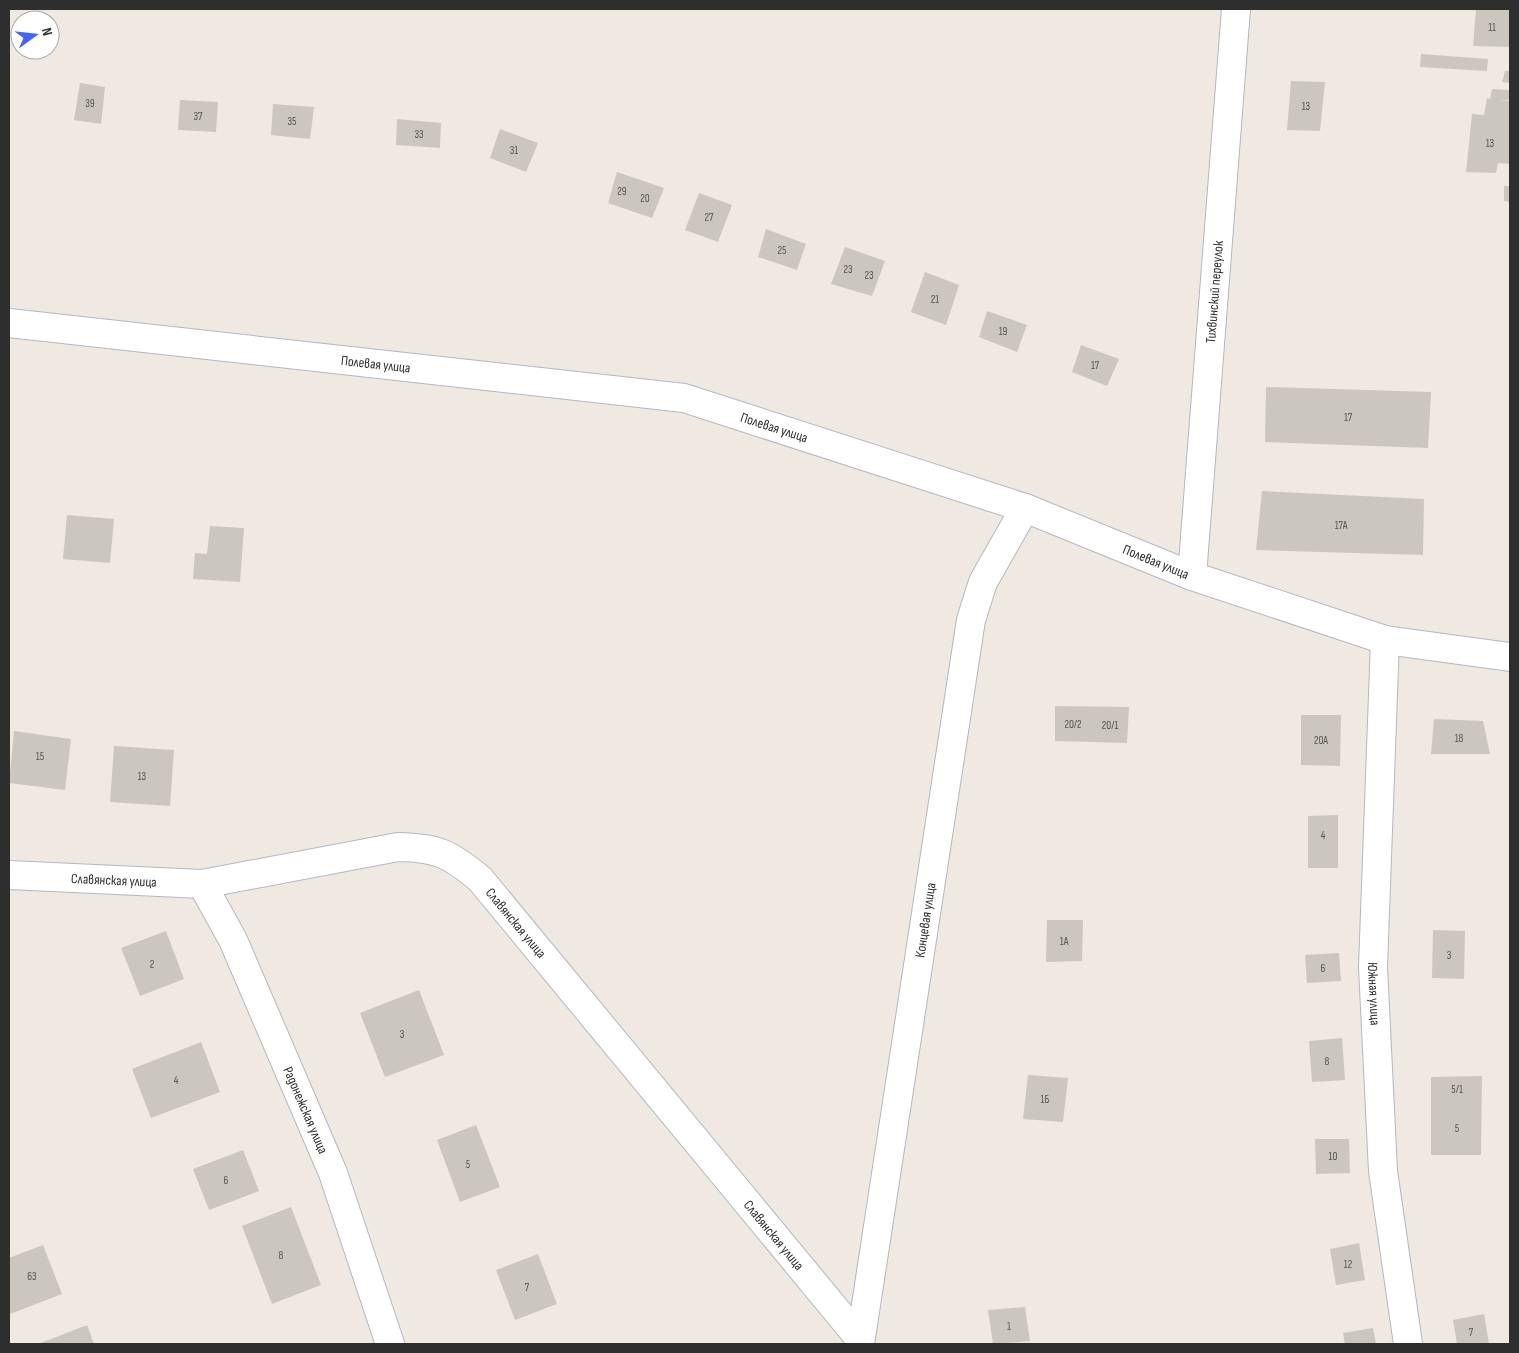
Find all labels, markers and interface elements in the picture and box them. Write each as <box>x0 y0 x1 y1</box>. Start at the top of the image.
north arrow <box>10 10 60 60</box>
house number: 11 <box>1488 21 1496 34</box>
text: N <box>38 26 56 38</box>
house number: 39 <box>85 97 95 110</box>
house number: 13 <box>1302 100 1311 113</box>
house number: 37 <box>193 110 203 123</box>
house number: 35 <box>287 115 297 128</box>
house number: 33 <box>414 128 424 141</box>
house number: 13 <box>1486 137 1495 150</box>
house number: 31 <box>510 144 518 157</box>
house number: 29 <box>617 185 627 198</box>
house number: 20 <box>640 192 650 205</box>
house number: 27 <box>705 211 714 224</box>
street label: Тихвинский переулок <box>1202 239 1227 344</box>
house number: 25 <box>778 244 786 257</box>
house number: 23 <box>843 263 853 276</box>
house number: 23 <box>864 269 874 282</box>
house number: 21 <box>931 293 939 306</box>
house number: 19 <box>999 325 1007 338</box>
street label: Полевая улица <box>340 351 411 376</box>
house number: 17 <box>1091 359 1100 372</box>
street label: Полевая улица <box>738 408 810 446</box>
house number: 17 <box>1344 411 1353 424</box>
house number: 17А <box>1335 519 1348 532</box>
street label: Полевая улица <box>1121 540 1192 582</box>
house number: 20/2 <box>1064 718 1082 731</box>
house number: 20/1 <box>1102 719 1118 732</box>
house number: 18 <box>1455 732 1464 745</box>
house number: 20А <box>1314 734 1328 747</box>
house number: 15 <box>36 750 44 763</box>
house number: 13 <box>138 770 147 783</box>
house number: 4 <box>1321 829 1326 842</box>
street label: Славянская улица <box>71 869 157 890</box>
street label: Концевая улица <box>911 881 939 959</box>
street label: Славянская улица <box>482 884 550 961</box>
house number: 1А <box>1060 935 1069 948</box>
house number: 3 <box>1447 949 1452 962</box>
house number: 2 <box>150 958 155 971</box>
house number: 6 <box>1321 962 1326 975</box>
street label: Южная улица <box>1364 962 1384 1026</box>
house number: 3 <box>400 1028 405 1041</box>
house number: 8 <box>1325 1055 1330 1068</box>
street label: Радонежская улица <box>280 1064 332 1156</box>
house number: 4 <box>174 1074 179 1087</box>
house number: 5/1 <box>1451 1083 1463 1096</box>
house number: 1Б <box>1041 1093 1050 1106</box>
house number: 5 <box>1455 1122 1459 1135</box>
house number: 10 <box>1329 1150 1337 1163</box>
house number: 5 <box>466 1158 470 1171</box>
house number: 6 <box>224 1174 229 1187</box>
street label: Славянская улица <box>740 1196 808 1273</box>
house number: 8 <box>279 1249 284 1262</box>
house number: 12 <box>1344 1258 1353 1271</box>
house number: 63 <box>27 1270 37 1283</box>
house number: 7 <box>525 1281 530 1294</box>
house number: 1 <box>1007 1320 1011 1333</box>
house number: 7 <box>1469 1326 1474 1339</box>

